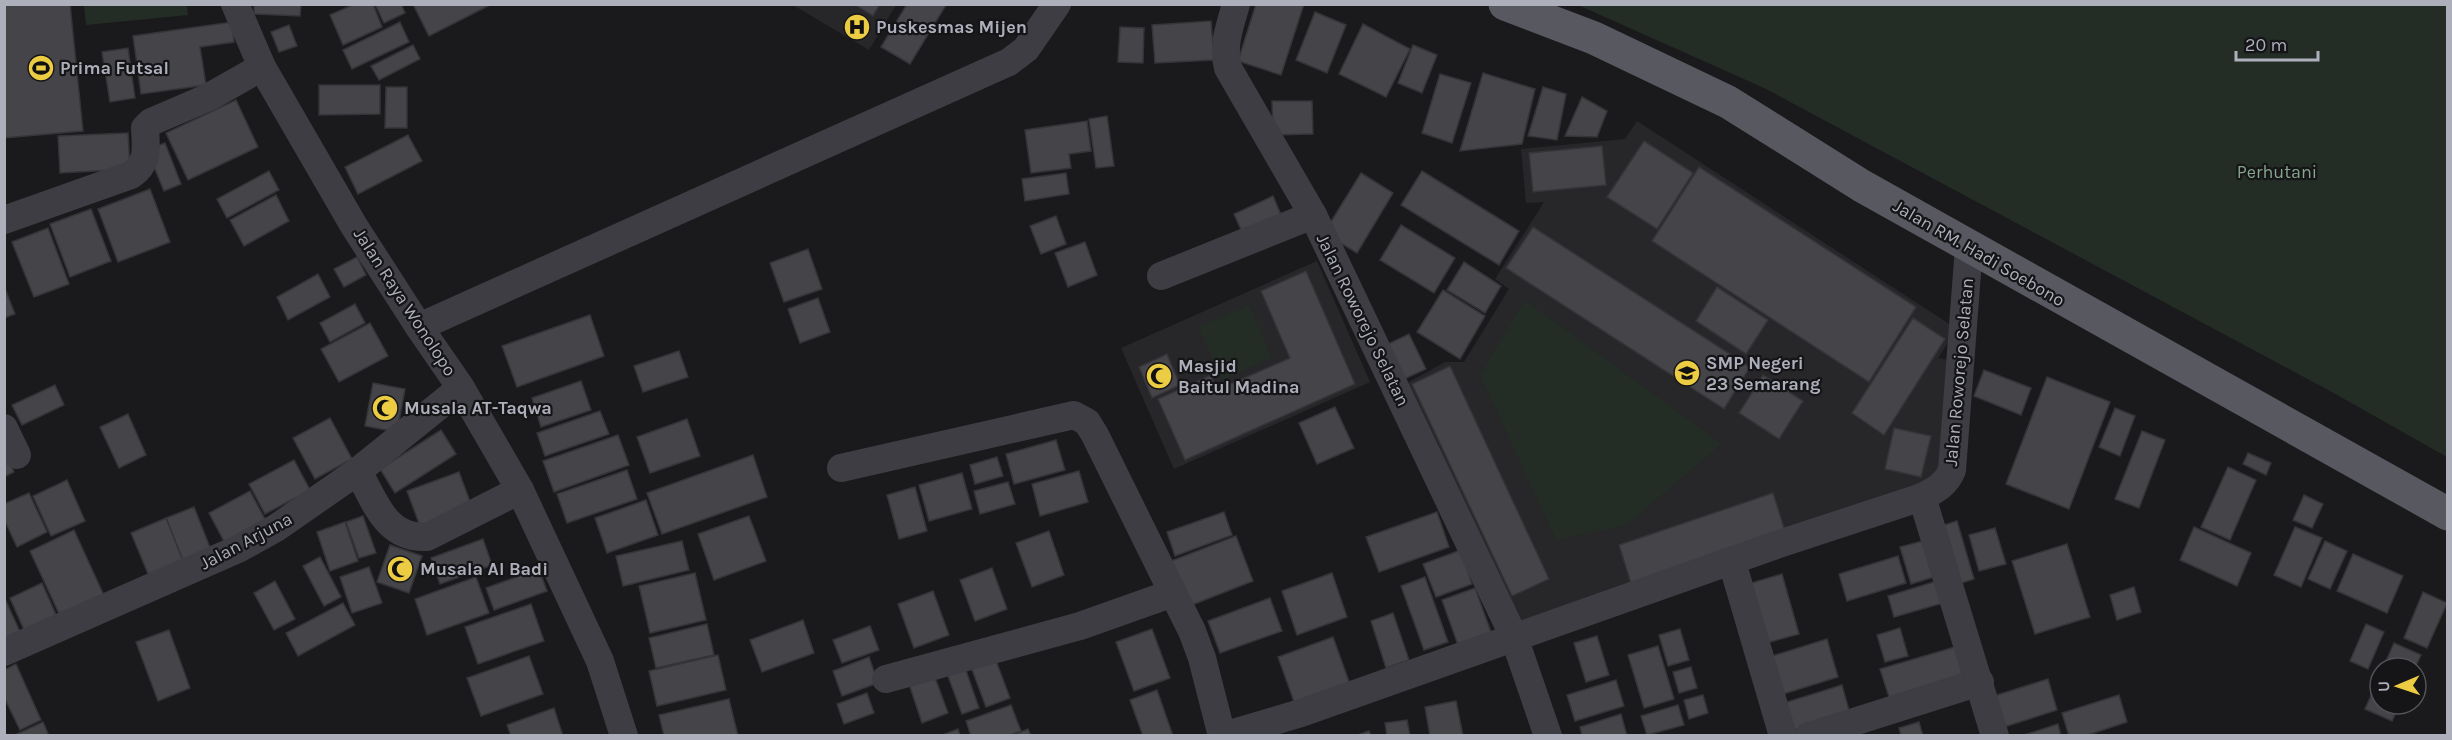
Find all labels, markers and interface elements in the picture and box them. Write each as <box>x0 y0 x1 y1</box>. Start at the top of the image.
hospital icon: Puskesmas Mijen <box>842 12 872 42</box>
place label: Puskesmas Mijen <box>876 16 1027 38</box>
scale bar <box>2236 24 2318 62</box>
text: 20 m <box>2245 34 2287 56</box>
sports icon: Prima Futsal <box>26 53 56 83</box>
place label: Prima Futsal <box>60 57 169 79</box>
park label: Perhutani <box>2237 161 2317 183</box>
street label: Jalan RM. Hadi Soebono <box>1889 195 2069 311</box>
street label: Jalan Raya Wonolopo <box>349 224 461 380</box>
street label: Jalan Roworejo Selatan <box>1312 230 1414 410</box>
street label: Jalan Roworejo Selatan <box>1940 277 1978 467</box>
place label: SMP Negeri 23 Semarang <box>1706 352 1821 395</box>
place label: Masjid Baitul Madina <box>1178 355 1300 398</box>
school or university icon: SMP Negeri 23 Semarang <box>1672 358 1702 388</box>
mosque icon: Masjid Baitul Madina <box>1144 361 1174 391</box>
mosque icon: Musala AT-Taqwa <box>370 393 400 423</box>
place label: Musala AT-Taqwa <box>404 397 552 419</box>
street label: Jalan Arjuna <box>196 507 296 575</box>
mosque icon: Musala Al Badi <box>385 554 415 584</box>
place label: Musala Al Badi <box>420 558 548 580</box>
north arrow <box>2368 656 2428 716</box>
text: U <box>2374 681 2393 692</box>

